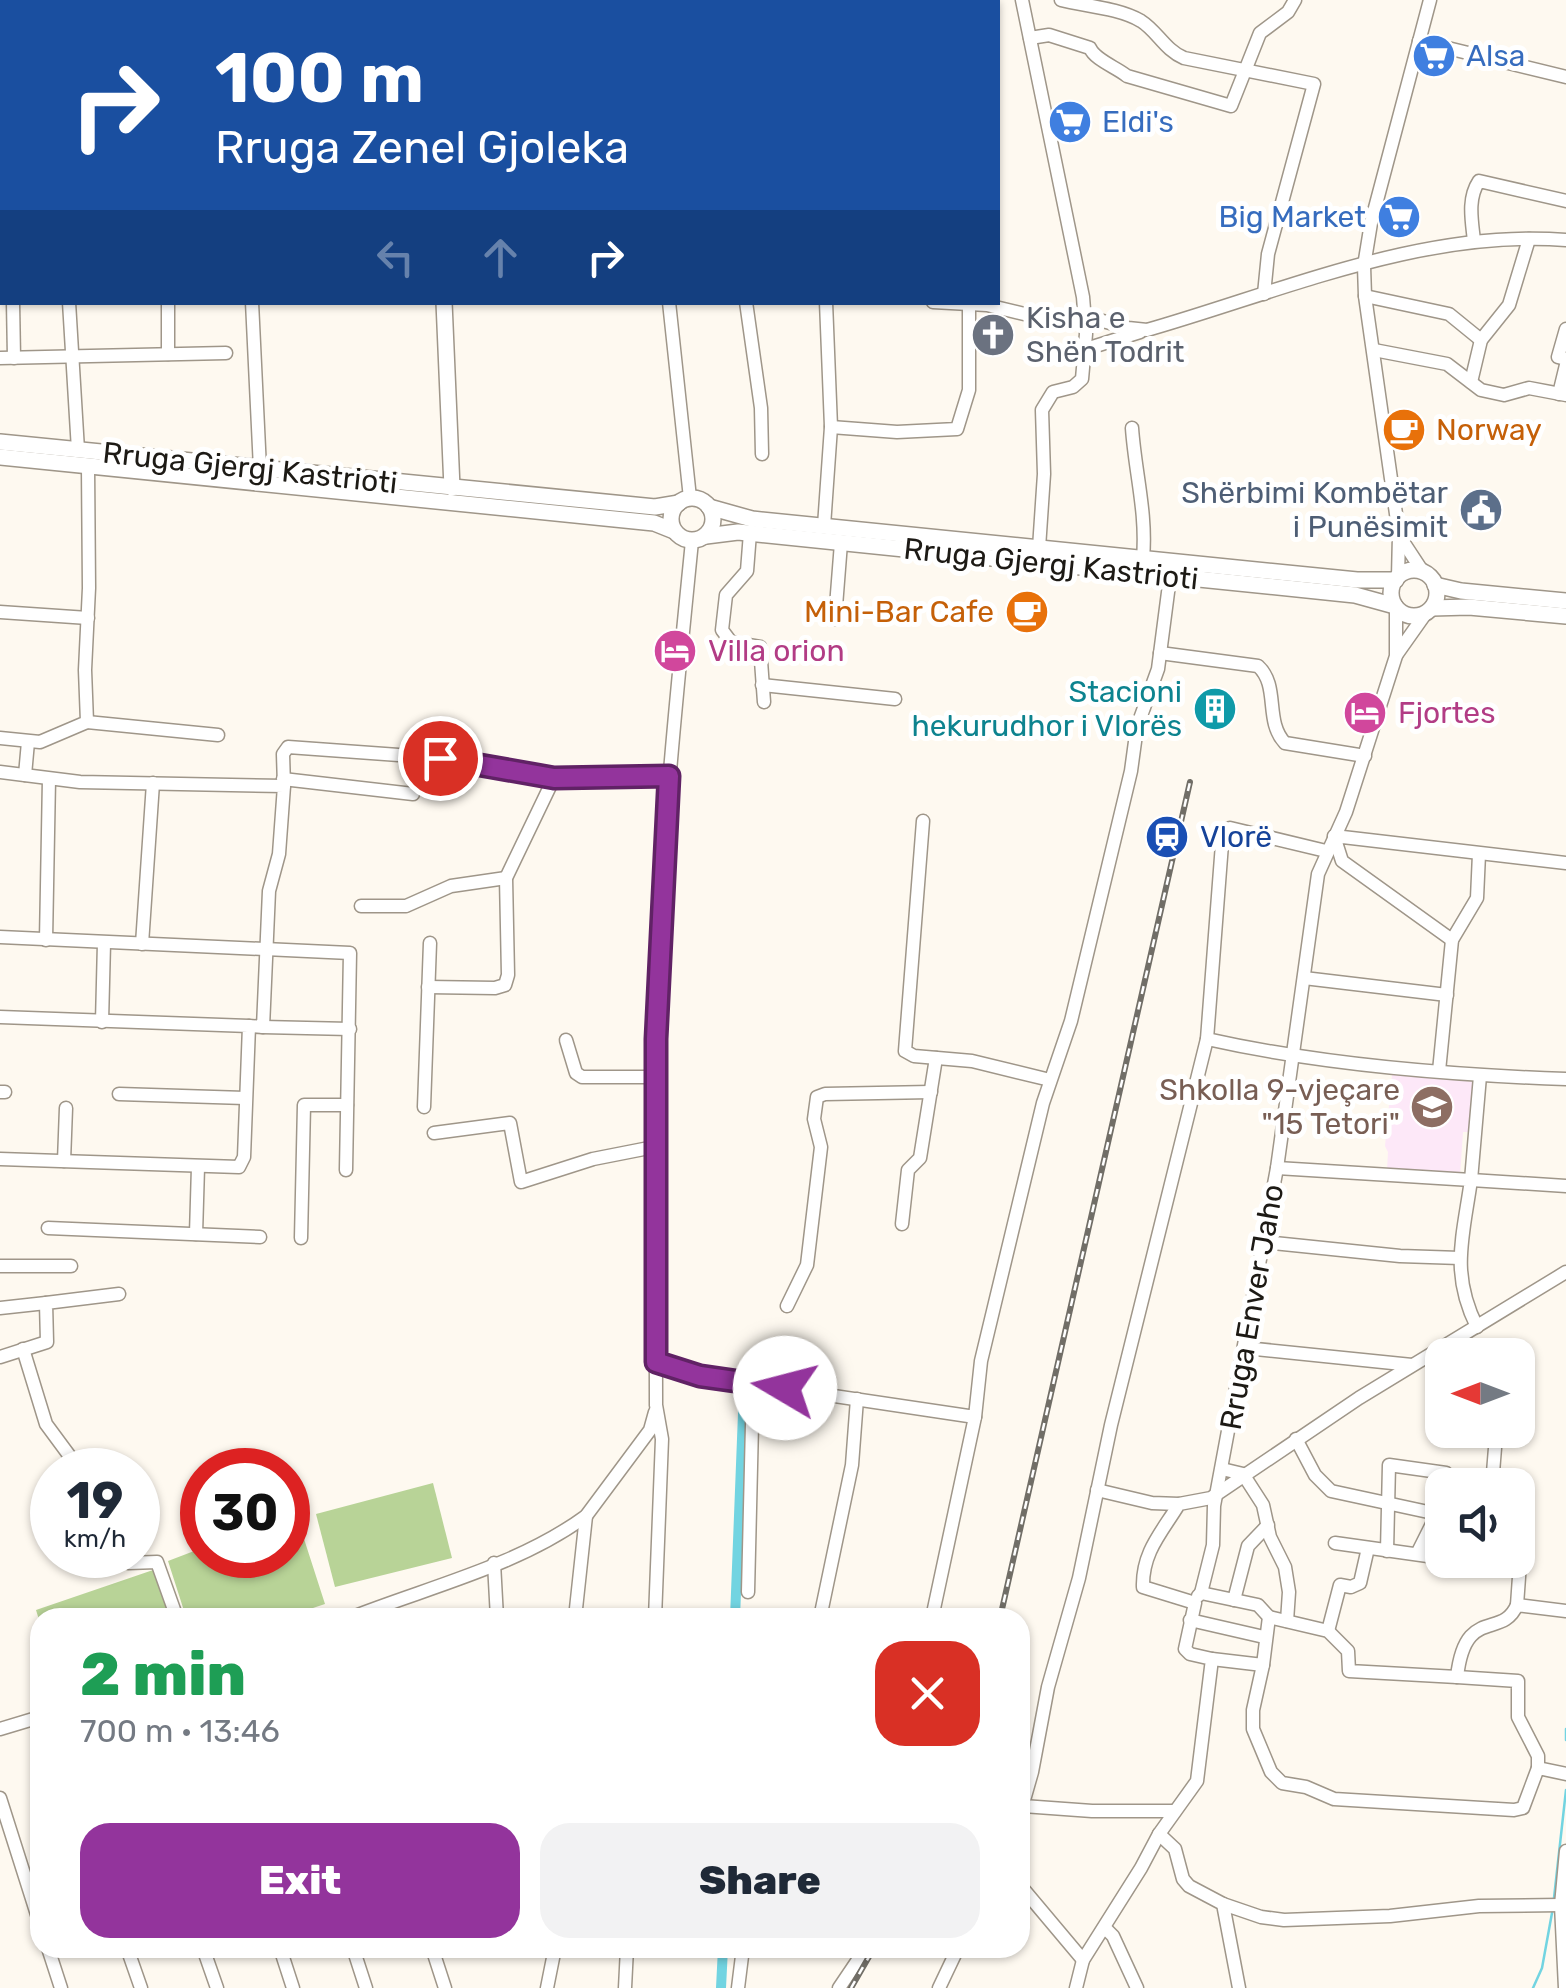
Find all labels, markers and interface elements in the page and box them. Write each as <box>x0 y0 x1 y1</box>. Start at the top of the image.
supermarket icon: Alsa <box>1411 33 1457 79</box>
text: 100 m <box>215 37 424 120</box>
place label: Alsa <box>1466 38 1525 74</box>
icon: right <box>50 40 180 170</box>
supermarket icon: Eldi's <box>1047 99 1093 145</box>
place label: Eldi's <box>1102 104 1174 140</box>
text: Rruga Zenel Gjoleka <box>215 121 629 174</box>
supermarket icon: Big Market <box>1376 194 1422 240</box>
place label: Big Market <box>1218 199 1366 235</box>
icon: left <box>368 230 423 285</box>
icon: ahead <box>473 230 528 285</box>
icon: right <box>578 230 633 285</box>
place label: Kisha e Shën Todrit <box>1026 300 1185 370</box>
church icon: Kisha e Shën Todrit <box>970 312 1016 358</box>
cafe icon: Norway <box>1381 407 1427 453</box>
place label: Norway <box>1436 412 1542 448</box>
street label: Rruga Gjergj Kastrioti <box>101 435 399 501</box>
place label: Shërbimi Kombëtar i Punësimit <box>1181 475 1449 545</box>
public building icon: Shërbimi Kombëtar i Punësimit <box>1458 487 1504 533</box>
street label: Rruga Gjergj Kastrioti <box>902 531 1200 597</box>
cafe icon: Mini-Bar Cafe <box>1004 589 1050 635</box>
place label: Mini-Bar Cafe <box>804 594 994 630</box>
hotel icon: Villa orion <box>652 628 698 674</box>
place label: Villa orion <box>708 633 845 669</box>
place label: Stacioni hekurudhor i Vlorës <box>911 674 1182 744</box>
building icon: Stacioni hekurudhor i Vlorës <box>1192 686 1238 732</box>
hotel icon: Fjortes <box>1342 690 1388 736</box>
place label: Fjortes <box>1398 695 1495 731</box>
pin <box>398 716 483 801</box>
icon: arrive <box>413 731 468 786</box>
station icon: Vlorë <box>1144 814 1190 860</box>
place label: Vlorë <box>1200 819 1272 855</box>
place label: Shkolla 9-vjeçare "15 Tetori" <box>1159 1072 1400 1142</box>
school or university icon: Shkolla 9-vjeçare "15 Tetori" <box>1409 1084 1455 1130</box>
street label: Rruga Enver Jaho <box>1213 1181 1291 1433</box>
position arrow <box>733 1336 837 1440</box>
north arrow <box>1425 1338 1535 1448</box>
map controls <box>1425 1338 1535 1578</box>
speed limit sign: 30 <box>180 1448 310 1578</box>
button: sound <box>1425 1468 1535 1578</box>
text: 19 <box>67 1471 123 1531</box>
text: km/h <box>64 1524 126 1553</box>
text: 2 min <box>80 1639 246 1710</box>
button: close <box>875 1641 980 1746</box>
text: 700 m · 13:46 <box>80 1712 280 1750</box>
button: Exit <box>80 1823 520 1938</box>
button: Share <box>540 1823 980 1938</box>

